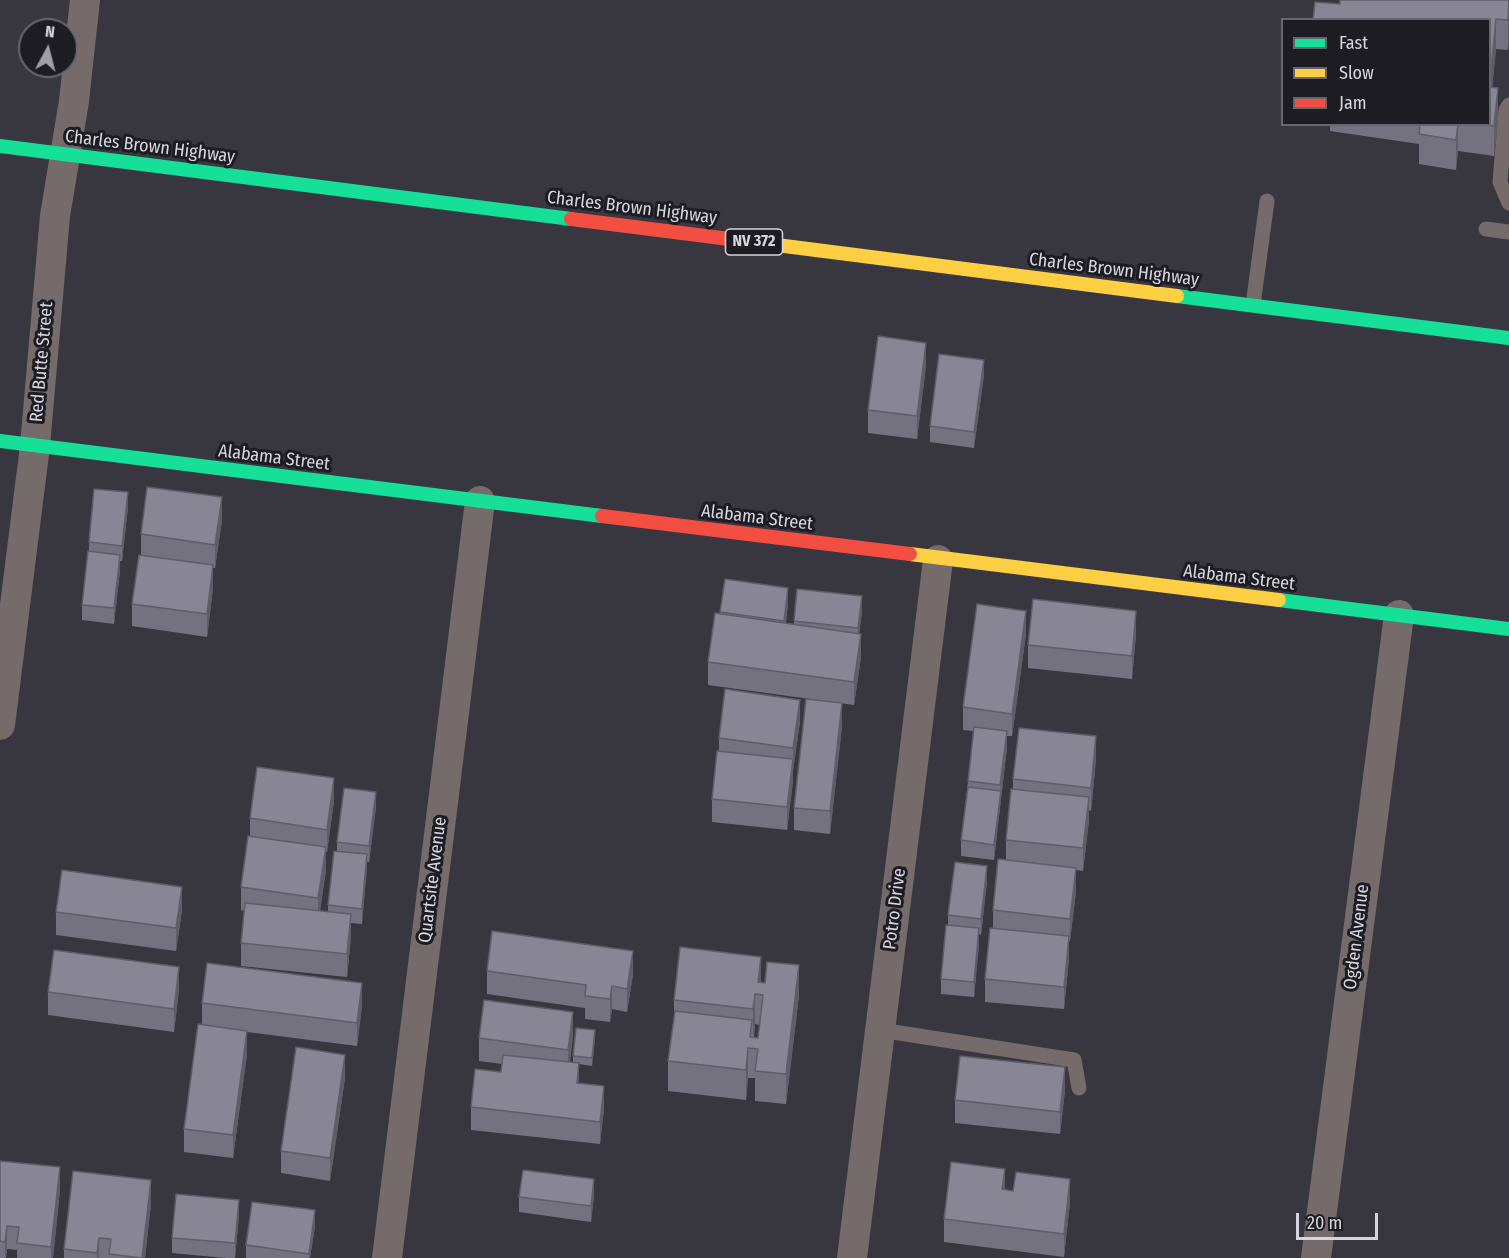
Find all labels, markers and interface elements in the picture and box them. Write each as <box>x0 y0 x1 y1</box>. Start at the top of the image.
north arrow <box>18 18 78 78</box>
legend <box>1281 18 1491 126</box>
text: N <box>44 22 56 42</box>
text: Fast <box>1339 32 1368 54</box>
text: Slow <box>1339 62 1374 84</box>
text: Jam <box>1339 92 1367 114</box>
street label: Charles Brown Highway <box>64 126 236 168</box>
street label: Charles Brown Highway <box>546 187 718 229</box>
road number: NV 372 <box>726 229 783 255</box>
street label: Charles Brown Highway <box>1028 249 1200 291</box>
street label: Red Butte Street <box>26 301 58 423</box>
street label: Alabama Street <box>217 440 331 476</box>
street label: Alabama Street <box>700 500 814 536</box>
street label: Alabama Street <box>1182 560 1296 596</box>
street label: Quartsite Avenue <box>415 816 451 944</box>
street label: Potro Drive <box>879 867 911 951</box>
street label: Ogden Avenue <box>1340 883 1374 991</box>
scale bar <box>1299 1201 1382 1239</box>
text: 20 m <box>1307 1212 1342 1234</box>

